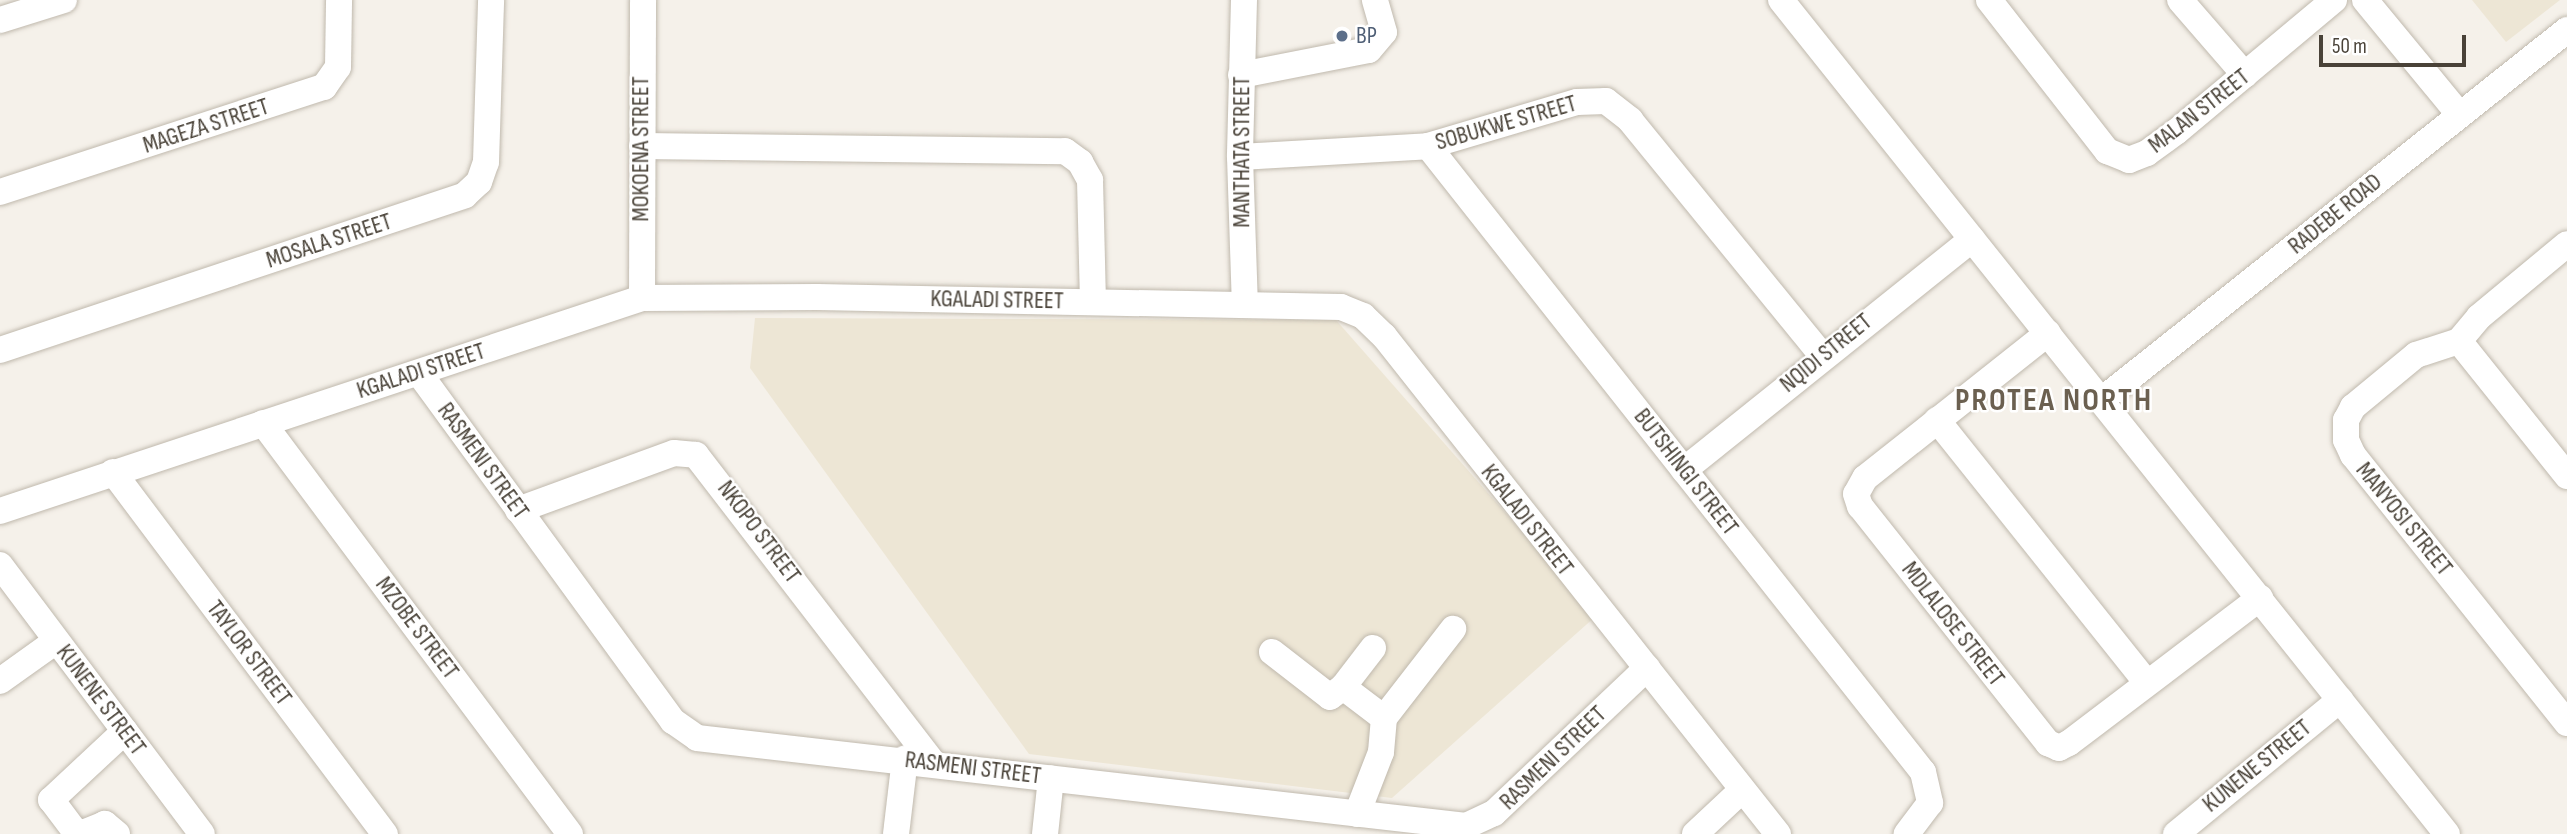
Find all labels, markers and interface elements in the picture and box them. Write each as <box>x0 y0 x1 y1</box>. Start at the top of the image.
scale bar <box>2322 21 2469 65</box>
place label: BP <box>1356 22 1377 50</box>
marker: BP <box>1334 28 1350 44</box>
text: 50 m <box>2332 34 2367 59</box>
street label: MALAN STREET <box>2143 63 2255 159</box>
street label: MOKOENA STREET <box>627 76 655 222</box>
street label: MANTHATA STREET <box>1228 76 1256 228</box>
street label: SOBUKWE STREET <box>1432 89 1580 157</box>
street label: MAGEZA STREET <box>139 92 273 160</box>
street label: RADEBE ROAD <box>2282 168 2388 260</box>
street label: MOSALA STREET <box>263 207 395 275</box>
street label: KGALADI STREET <box>930 284 1064 316</box>
street label: NQIDI STREET <box>1774 307 1878 399</box>
street label: KGALADI STREET <box>353 337 489 405</box>
district label: PROTEA NORTH <box>1957 382 2151 420</box>
street label: RASMENI STREET <box>431 397 535 525</box>
street label: BUTSHINGI STREET <box>1628 403 1744 541</box>
street label: MANYOSI STREET <box>2350 457 2458 581</box>
street label: KGALADI STREET <box>1475 459 1579 581</box>
street label: NKOPO STREET <box>711 475 807 589</box>
street label: MDLALOSE STREET <box>1895 556 2011 692</box>
street label: MZOBE STREET <box>369 571 465 685</box>
street label: TAYLOR STREET <box>200 595 298 711</box>
street label: KUNENE STREET <box>50 639 152 761</box>
street label: RASMENI STREET <box>1494 700 1612 816</box>
street label: KUNENE STREET <box>2197 713 2317 819</box>
street label: RASMENI STREET <box>903 745 1043 791</box>

